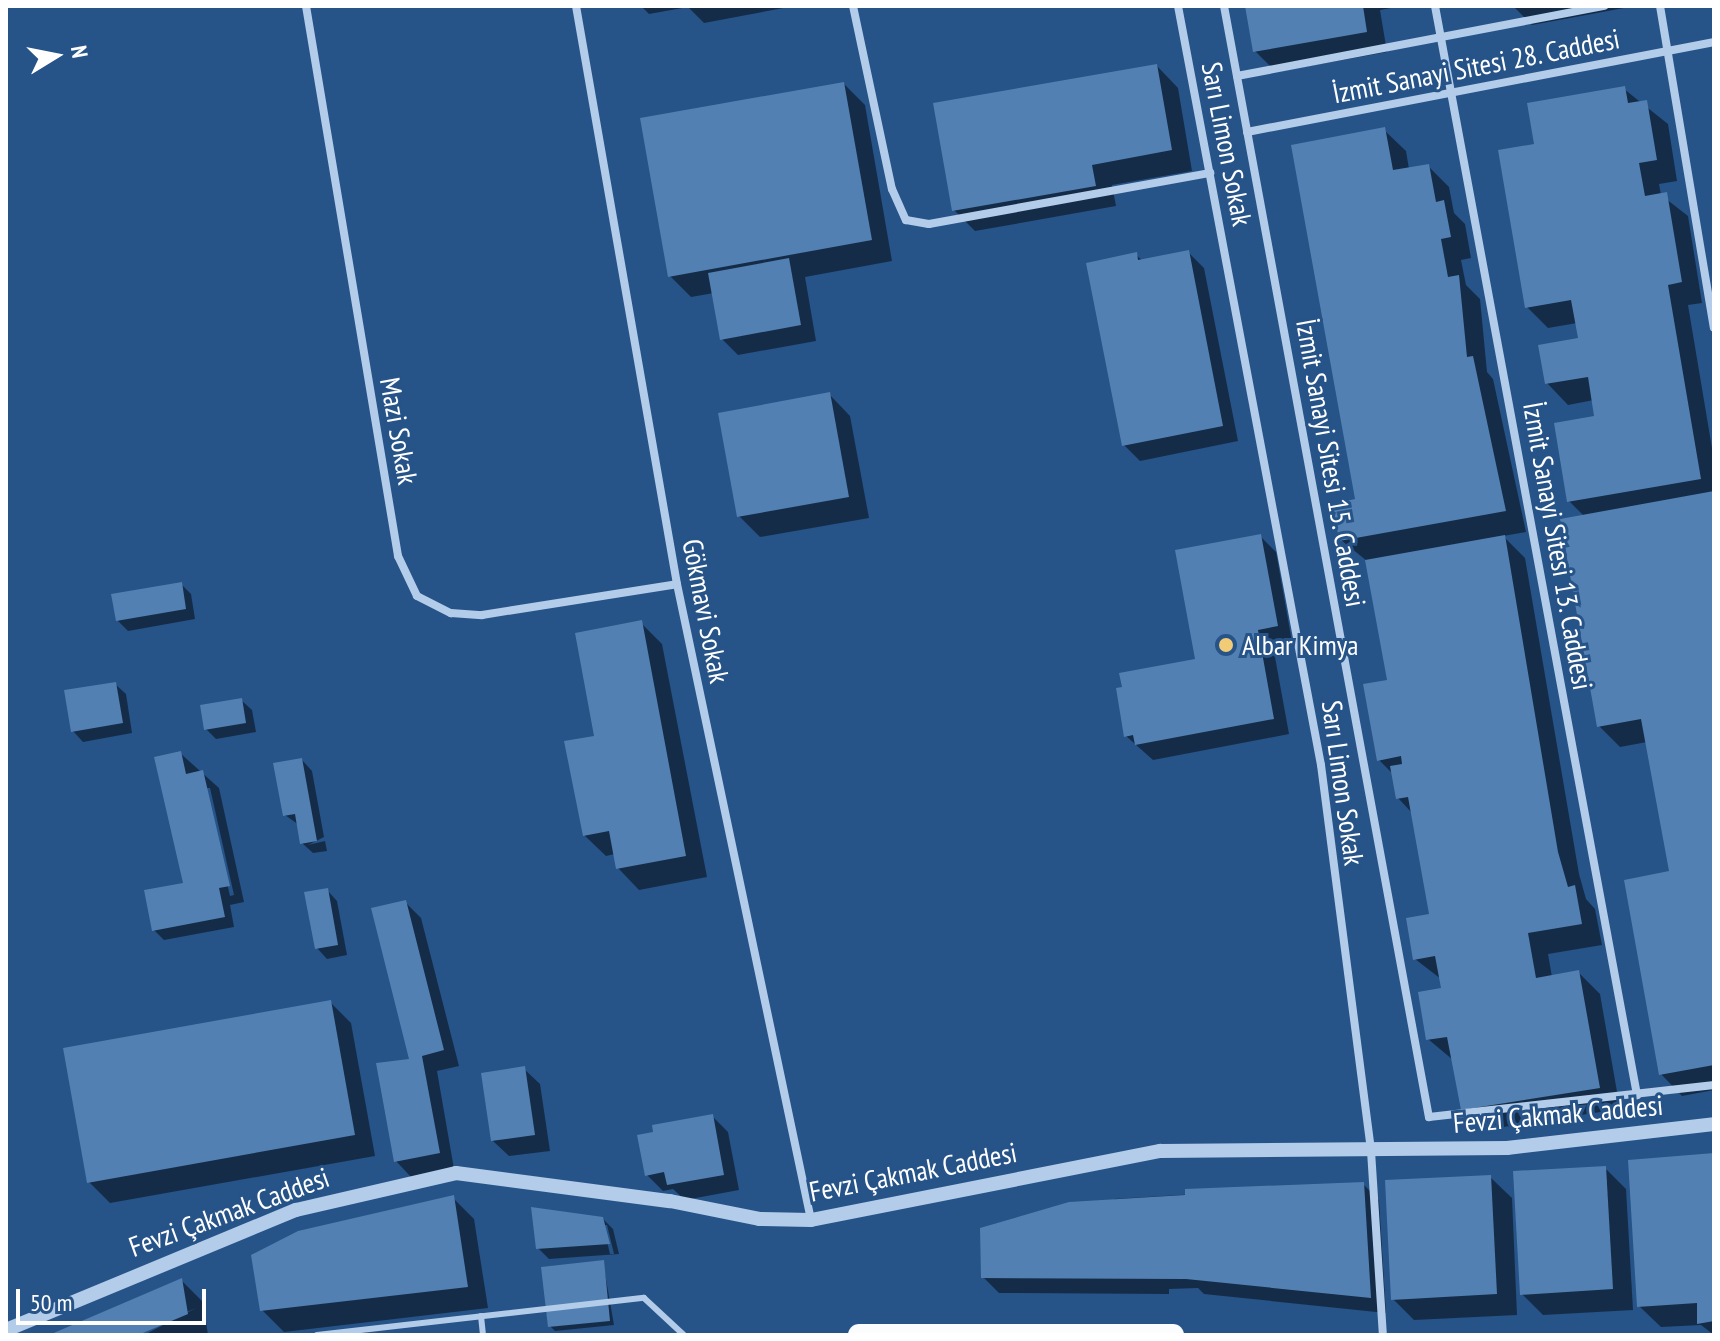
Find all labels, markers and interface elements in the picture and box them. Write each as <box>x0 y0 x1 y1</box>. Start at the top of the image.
north arrow <box>16 16 96 96</box>
street label: İzmit Sanayi Sitesi 28. Caddesi <box>1329 22 1623 110</box>
text: N <box>65 44 94 60</box>
street label: Sarı Limon Sokak <box>1195 59 1259 229</box>
street label: İzmit Sanayi Sitesi 15. Caddesi <box>1289 316 1373 610</box>
street label: Mazi Sokak <box>373 375 425 487</box>
street label: İzmit Sanayi Sitesi 13. Caddesi <box>1516 399 1600 693</box>
street label: Gökmavi Sokak <box>676 536 736 686</box>
place label: Albar Kimya <box>1242 628 1359 662</box>
marker: Albar Kimya <box>1217 636 1235 654</box>
street label: Sarı Limon Sokak <box>1315 698 1371 868</box>
street label: Fevzi Çakmak Caddesi <box>1451 1088 1665 1140</box>
street label: Fevzi Çakmak Caddesi <box>806 1135 1020 1209</box>
street label: Fevzi Çakmak Caddesi <box>124 1160 334 1264</box>
scale bar <box>20 1273 210 1323</box>
text: 50 m <box>30 1287 72 1318</box>

